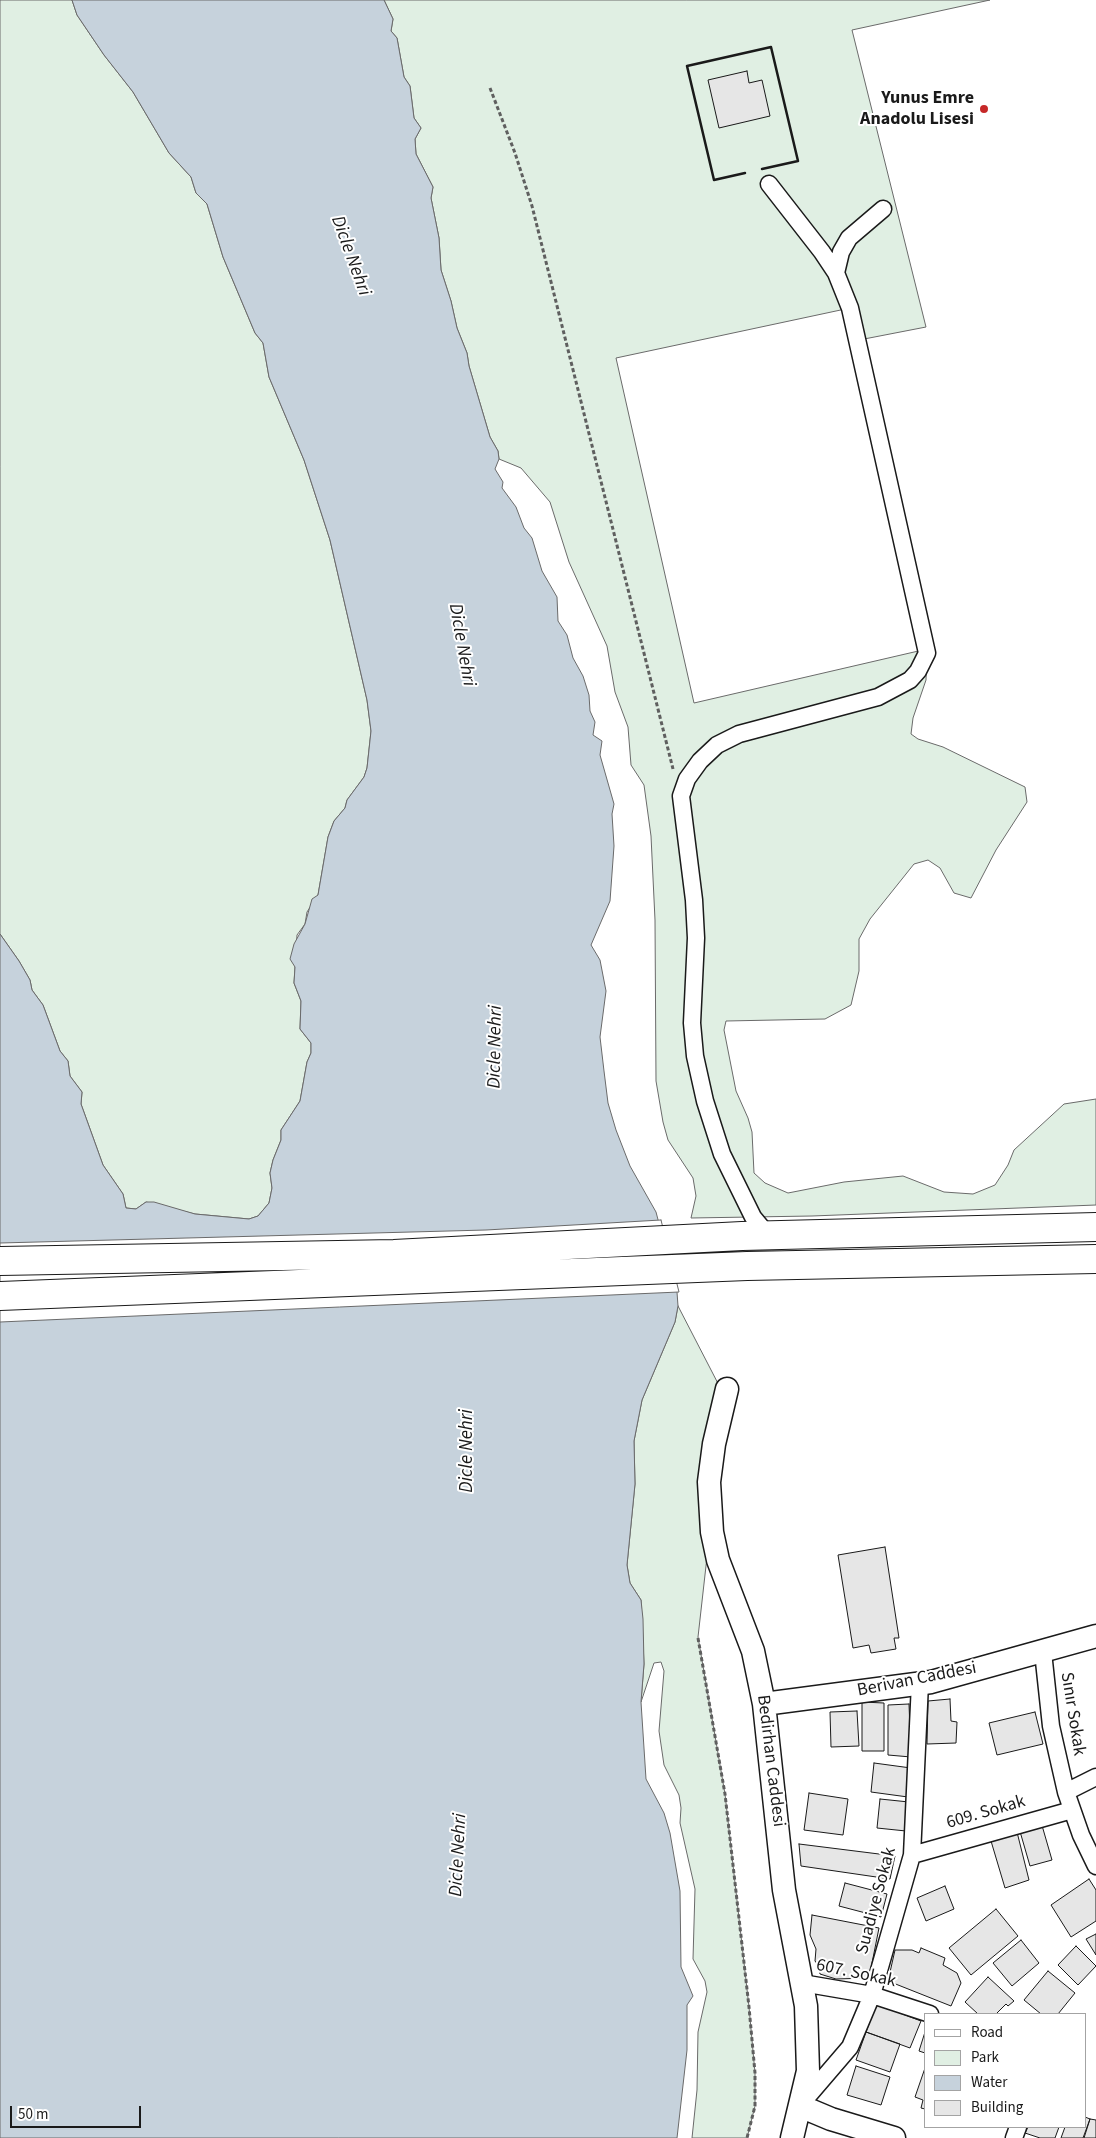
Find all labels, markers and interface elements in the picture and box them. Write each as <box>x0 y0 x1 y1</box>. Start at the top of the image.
place label: Yunus Emre Anadolu Lisesi <box>860 88 974 130</box>
marker: Yunus Emre Anadolu Lisesi <box>978 103 990 115</box>
water label: Dicle Nehri <box>325 213 375 299</box>
water label: Dicle Nehri <box>443 602 479 688</box>
water label: Dicle Nehri <box>484 1005 508 1089</box>
water label: Dicle Nehri <box>457 1409 479 1493</box>
street label: Berivan Caddesi <box>856 1658 978 1702</box>
street label: Sınır Sokak <box>1055 1671 1089 1757</box>
street label: Bedirhan Caddesi <box>751 1694 789 1828</box>
street label: 609. Sokak <box>944 1791 1028 1835</box>
water label: Dicle Nehri <box>445 1813 473 1897</box>
street label: Suadiye Sokak <box>852 1845 902 1957</box>
street label: 607. Sokak <box>814 1955 898 1993</box>
legend <box>924 2013 1086 2128</box>
text: Road <box>971 2022 1003 2043</box>
text: Park <box>971 2047 999 2068</box>
text: Water <box>971 2072 1007 2093</box>
scale bar <box>12 2096 144 2128</box>
text: Building <box>971 2097 1023 2118</box>
text: 50 m <box>18 2104 48 2125</box>

